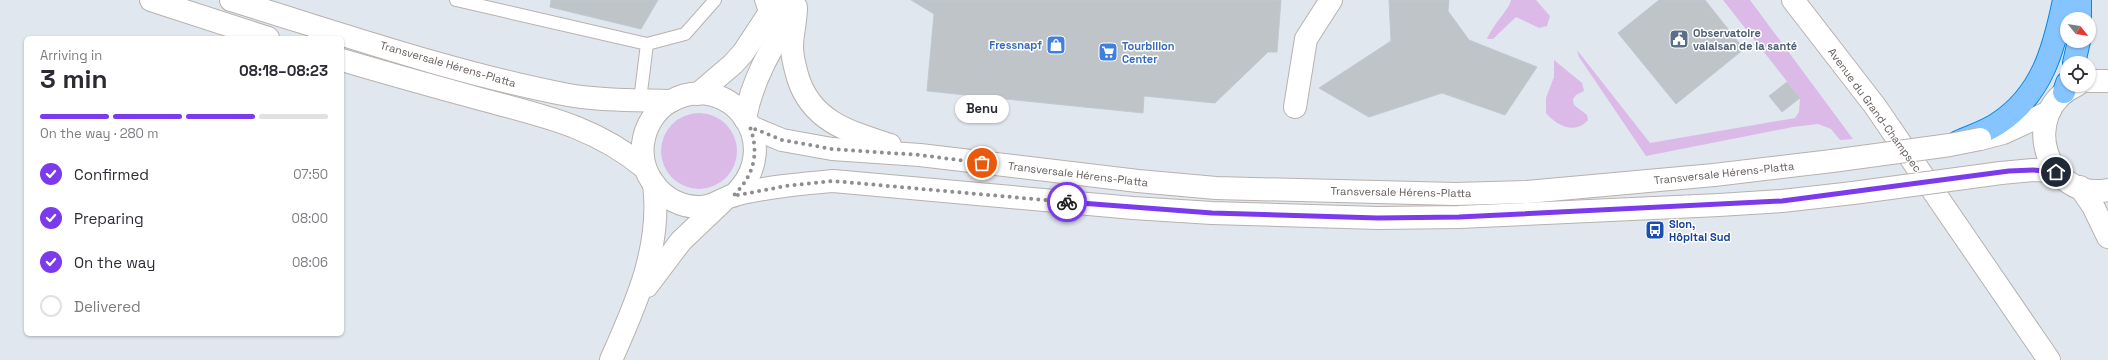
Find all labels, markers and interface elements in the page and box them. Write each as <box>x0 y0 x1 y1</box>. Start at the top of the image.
north arrow <box>2060 12 2096 48</box>
map controls <box>2060 12 2096 92</box>
place label: Observatoire valaisan de la santé <box>1693 26 1797 53</box>
public building icon: Observatoire valaisan de la santé <box>1668 28 1690 50</box>
shop icon: Fressnapf <box>1045 34 1067 56</box>
street label: Transversale Hérens-Platta <box>378 38 518 90</box>
place label: Fressnapf <box>989 38 1042 52</box>
place label: Tourbillon Center <box>1122 39 1175 66</box>
supermarket icon: Tourbillon Center <box>1097 41 1119 63</box>
street label: Avenue du Grand-Champsec <box>1825 45 1925 175</box>
text: Arriving in <box>40 47 102 64</box>
button: locate <box>2060 56 2096 92</box>
text: 08:18–08:23 <box>239 61 328 80</box>
text: 3 min <box>40 62 108 96</box>
callout: Benu <box>955 95 1009 123</box>
text: Benu <box>966 100 998 117</box>
text: On the way · 280 m <box>40 125 158 142</box>
pin <box>965 146 999 180</box>
icon: bag <box>971 152 993 174</box>
pin <box>2039 155 2073 189</box>
street label: Transversale Hérens-Platta <box>1007 158 1149 190</box>
street label: Transversale Hérens-Platta <box>1653 159 1795 187</box>
icon: home <box>2045 161 2067 183</box>
icon: check <box>40 163 62 185</box>
text: Confirmed <box>74 165 149 184</box>
text: 07:50 <box>293 166 328 183</box>
courier <box>1047 182 1087 222</box>
street label: Transversale Hérens-Platta <box>1330 184 1472 200</box>
icon: bike <box>1056 191 1078 213</box>
icon: check <box>40 207 62 229</box>
text: Preparing <box>74 209 144 228</box>
text: 08:00 <box>292 210 328 227</box>
place label: Sion, Hôpital Sud <box>1669 217 1730 244</box>
bus stop icon: Sion, Hôpital Sud <box>1644 219 1666 241</box>
icon: check <box>40 251 62 273</box>
text: On the way <box>74 253 155 272</box>
text: 08:06 <box>292 254 328 271</box>
text: Delivered <box>74 297 141 316</box>

